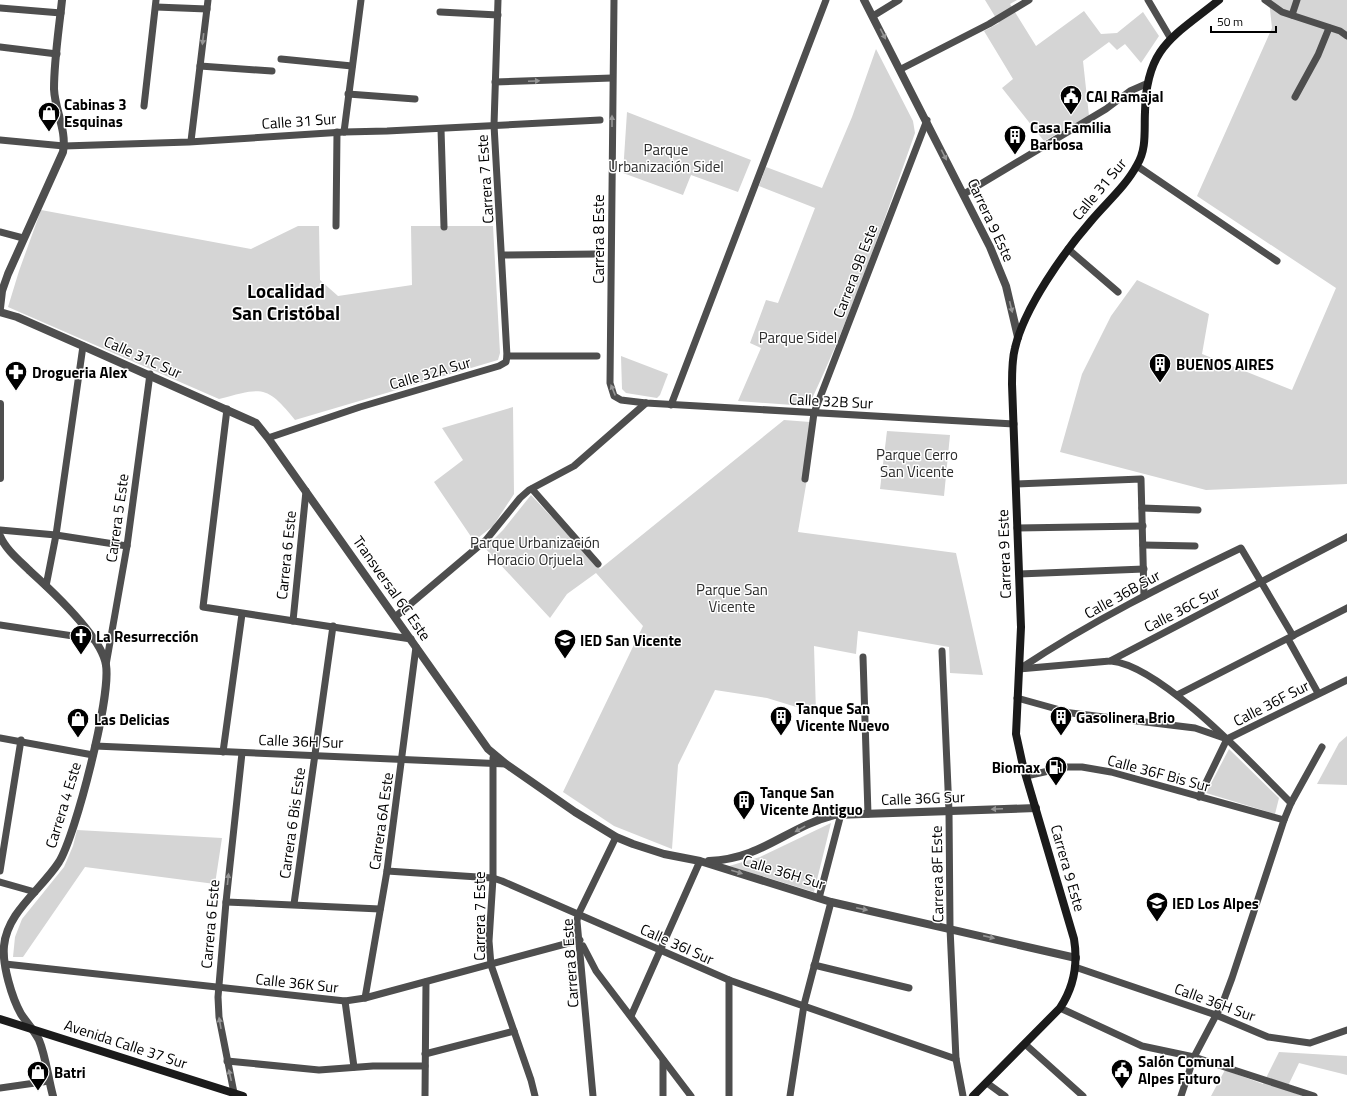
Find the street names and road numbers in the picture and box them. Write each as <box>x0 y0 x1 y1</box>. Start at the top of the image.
street label: Calle 31 Sur <box>261 107 337 135</box>
street label: Carrera 7 Este <box>470 134 500 224</box>
street label: Calle 31 Sur <box>1066 153 1132 225</box>
street label: Carrera 9 Este <box>962 175 1020 265</box>
street label: Carrera 8 Este <box>587 194 610 284</box>
street label: Carrera 9B Este <box>827 221 883 321</box>
street label: Calle 31C Sur <box>100 330 186 384</box>
street label: Calle 32A Sur <box>387 350 473 396</box>
street label: Calle 32B Sur <box>788 387 874 415</box>
street label: Carrera 5 Este <box>99 472 135 564</box>
street label: Carrera 6 Este <box>270 509 302 601</box>
street label: Carrera 9 Este <box>991 509 1017 599</box>
street label: Transversal 6C Este <box>347 531 437 645</box>
street label: Calle 36B Sur <box>1080 564 1164 624</box>
street label: Calle 36C Sur <box>1140 580 1224 638</box>
street label: Calle 36F Sur <box>1229 674 1313 732</box>
street label: Calle 36H Sur <box>258 728 344 754</box>
street label: Calle 36F Bis Sur <box>1105 748 1213 798</box>
street label: Carrera 4 Este <box>39 759 87 851</box>
street label: Carrera 6 Bis Este <box>273 766 311 880</box>
street label: Carrera 6A Este <box>363 771 399 871</box>
street label: Calle 36G Sur <box>881 785 965 811</box>
street label: Carrera 9 Este <box>1045 822 1091 914</box>
street label: Carrera 8F Este <box>925 825 949 923</box>
street label: Calle 36H Sur <box>740 849 828 895</box>
street label: Carrera 7 Este <box>468 871 491 961</box>
street label: Carrera 6 Este <box>195 879 225 969</box>
street label: Carrera 8 Este <box>555 918 585 1008</box>
street label: Calle 36I Sur <box>636 918 718 970</box>
street label: Calle 36K Sur <box>254 967 340 999</box>
street label: Calle 36H Sur <box>1171 977 1259 1027</box>
street label: Avenida Calle 37 Sur <box>61 1013 191 1075</box>

